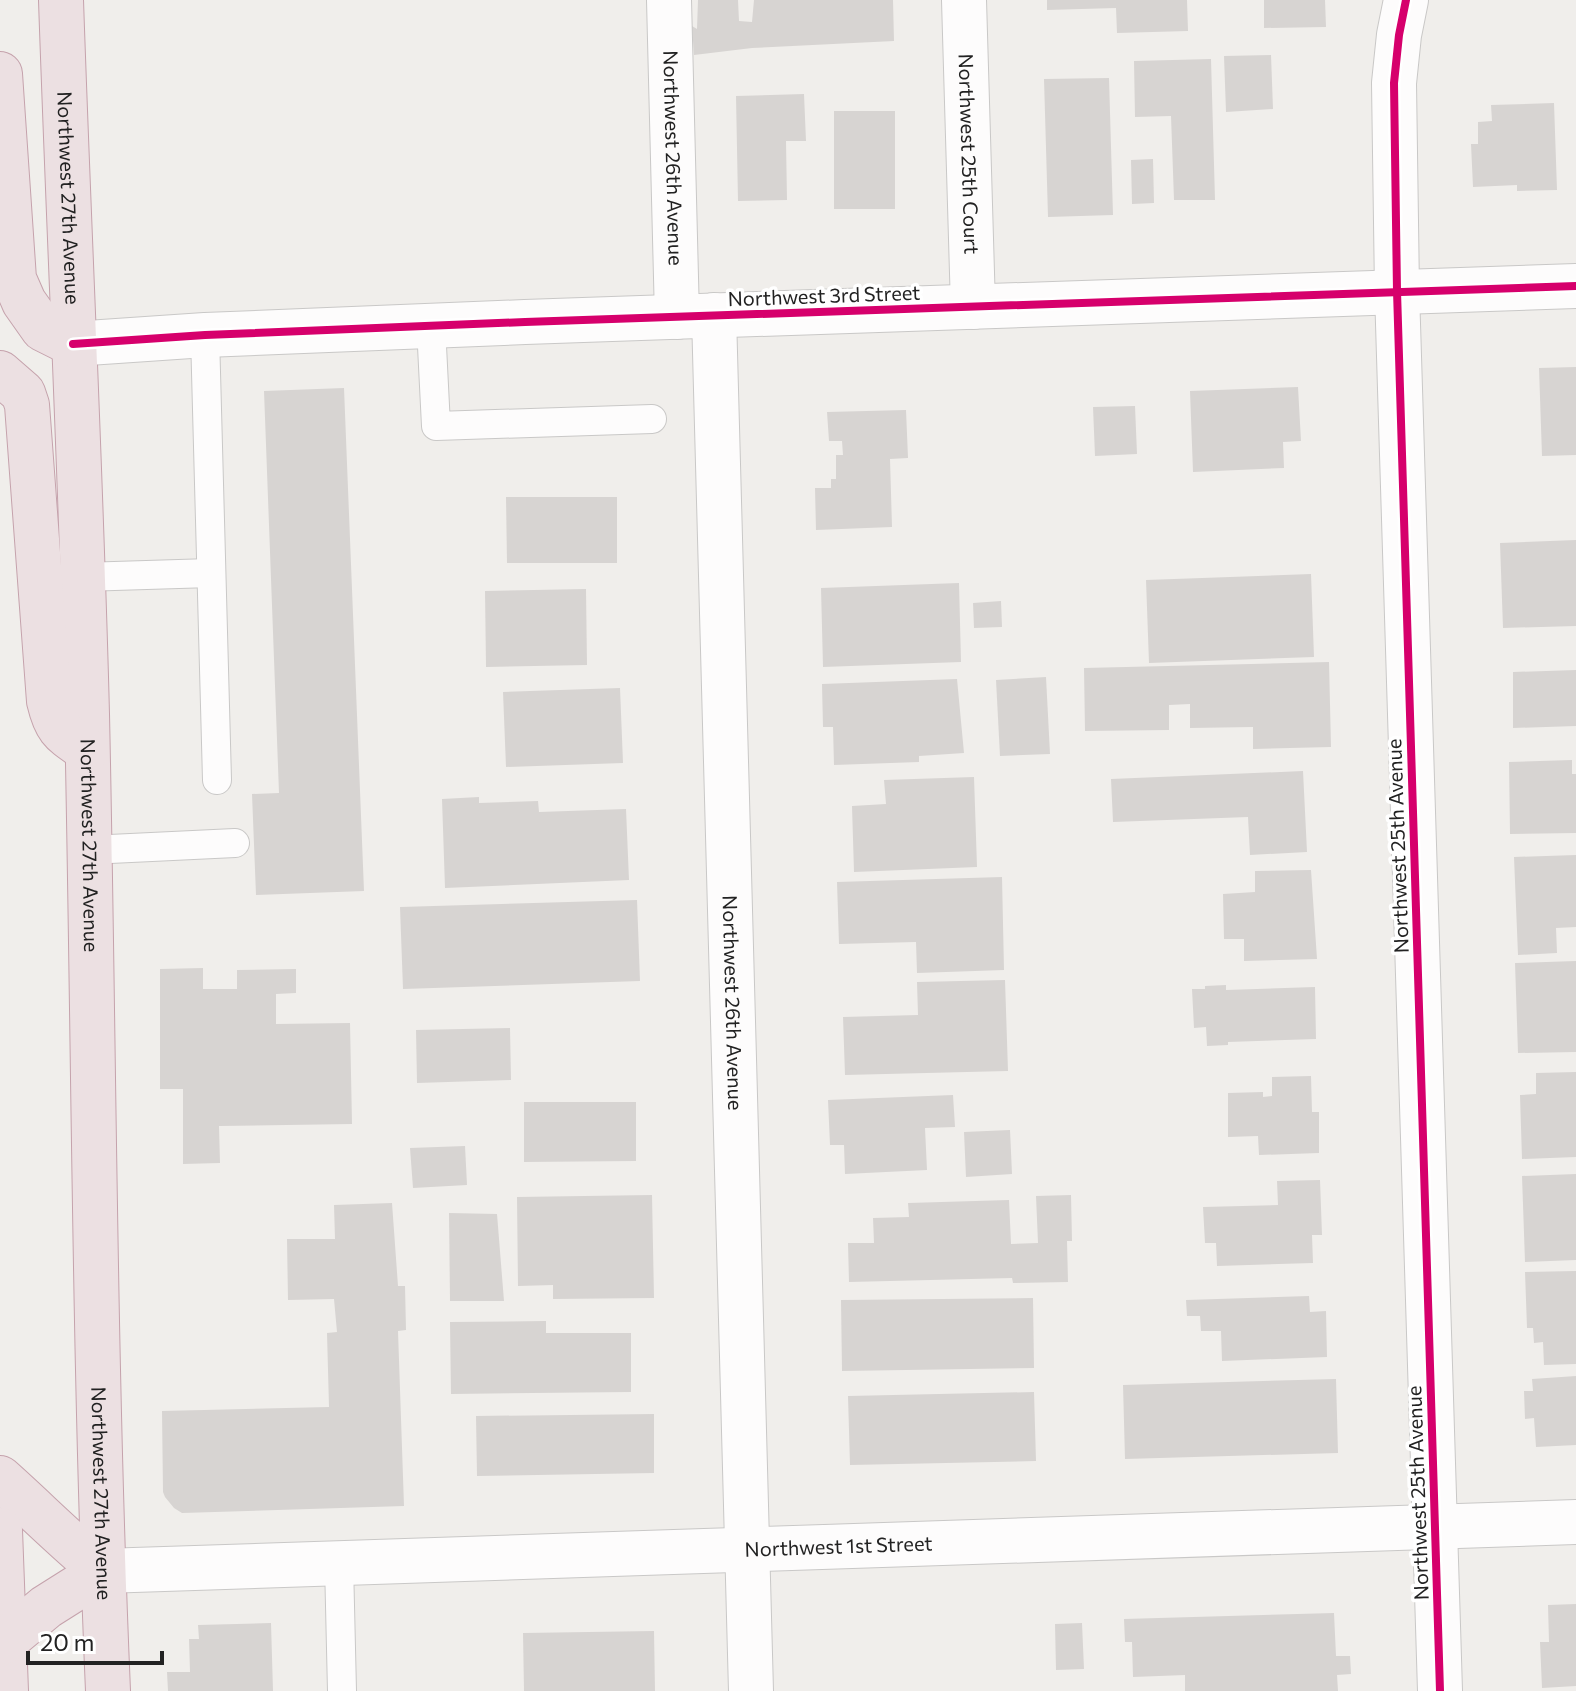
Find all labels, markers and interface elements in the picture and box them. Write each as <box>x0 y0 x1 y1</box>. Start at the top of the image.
street label: Northwest 26th Avenue <box>659 50 689 266</box>
street label: Northwest 25th Court <box>955 53 984 255</box>
street label: Northwest 27th Avenue <box>53 91 86 305</box>
street label: Northwest 3rd Street <box>727 280 921 310</box>
street label: Northwest 27th Avenue <box>77 738 104 952</box>
street label: Northwest 25th Avenue <box>1381 738 1413 954</box>
street label: Northwest 26th Avenue <box>719 895 748 1111</box>
street label: Northwest 25th Avenue <box>1401 1385 1433 1601</box>
street label: Northwest 27th Avenue <box>87 1386 117 1601</box>
street label: Northwest 1st Street <box>744 1530 933 1561</box>
scale bar <box>28 1615 162 1665</box>
text: 20 m <box>40 1627 94 1656</box>

